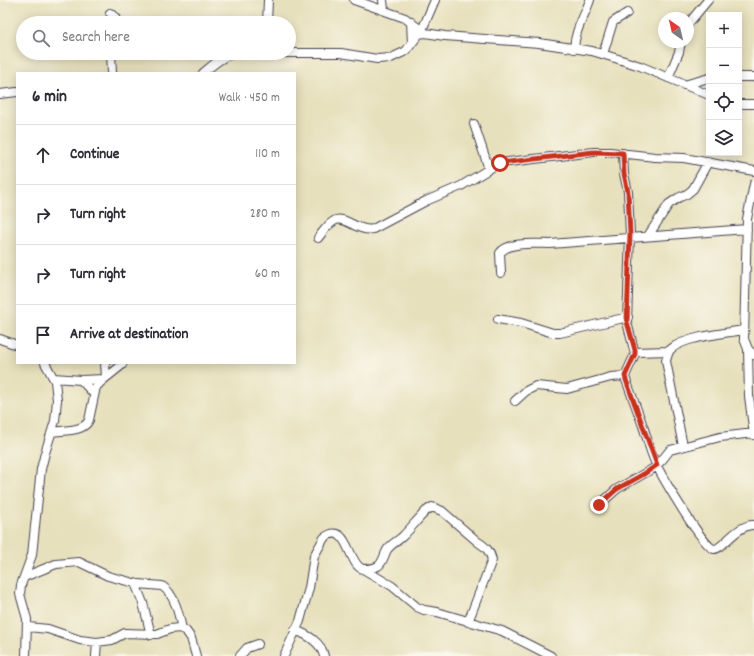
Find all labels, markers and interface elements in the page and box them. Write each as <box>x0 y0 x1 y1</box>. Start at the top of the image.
north arrow <box>658 12 694 48</box>
map controls <box>706 12 742 156</box>
button: + <box>706 12 742 48</box>
search box <box>16 16 296 60</box>
icon: search <box>30 27 52 49</box>
text: Search here <box>62 27 130 49</box>
button: − <box>706 48 742 84</box>
button: locate <box>706 84 742 120</box>
text: 6 min <box>32 86 67 110</box>
text: Walk · 450 m <box>219 89 280 108</box>
button: layers <box>706 120 742 156</box>
icon: ahead <box>32 144 54 166</box>
text: Continue <box>70 144 119 166</box>
text: 110 m <box>255 145 280 164</box>
route start <box>491 154 509 172</box>
icon: right <box>32 204 54 226</box>
text: Turn right <box>70 204 126 226</box>
text: 280 m <box>250 205 280 224</box>
icon: right <box>32 264 54 286</box>
text: Turn right <box>70 264 126 286</box>
text: 60 m <box>255 265 280 284</box>
icon: arrive <box>32 324 54 346</box>
text: Arrive at destination <box>70 324 188 346</box>
route end <box>590 496 608 514</box>

